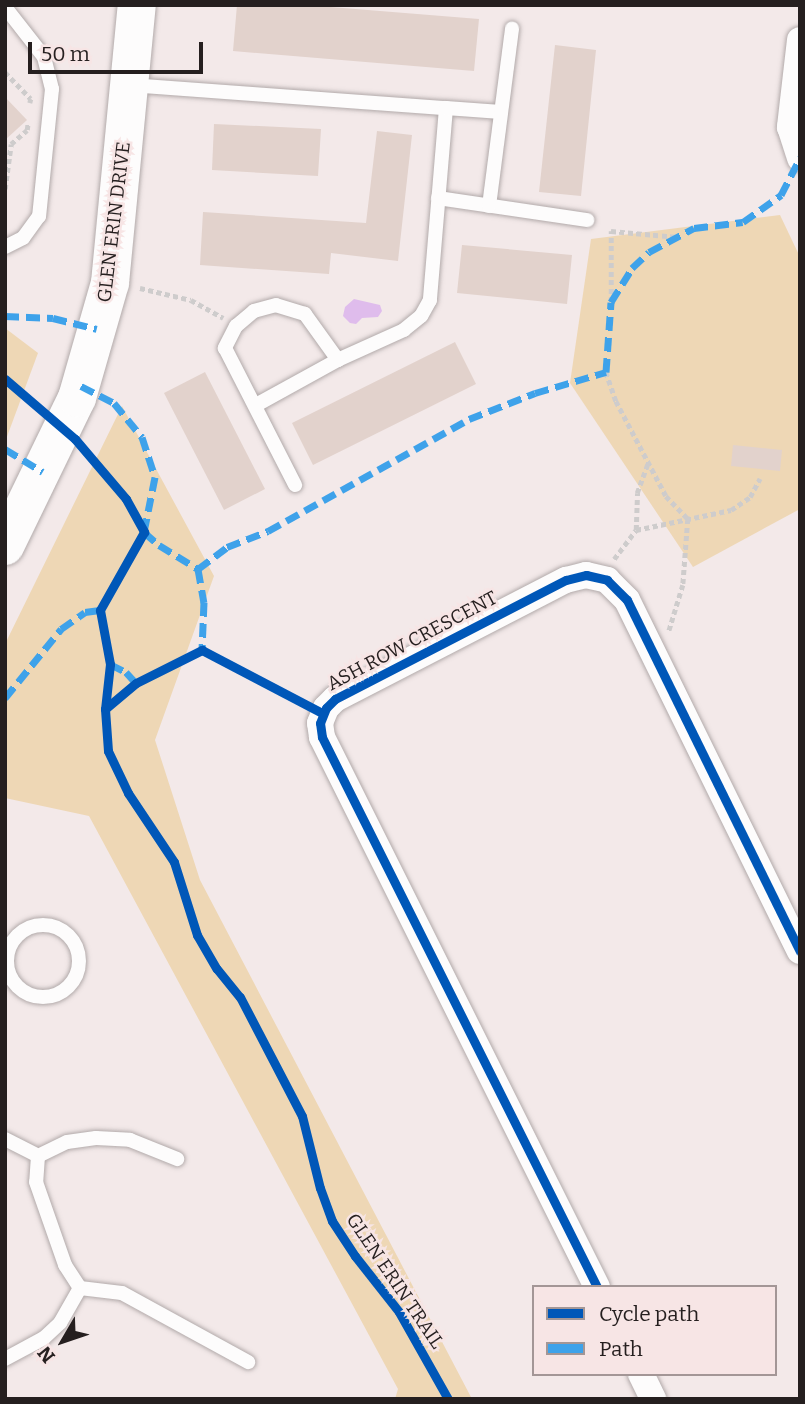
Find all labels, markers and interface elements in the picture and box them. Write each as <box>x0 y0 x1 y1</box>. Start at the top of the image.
scale bar <box>32 28 206 72</box>
text: 50 m <box>41 41 90 67</box>
street label: GLEN ERIN DRIVE <box>93 140 135 304</box>
street label: ASH ROW CRESCENT <box>323 586 501 696</box>
street label: GLEN ERIN TRAIL <box>341 1209 449 1353</box>
legend <box>532 1285 777 1376</box>
text: Cycle path <box>599 1301 699 1327</box>
north arrow <box>28 1306 98 1376</box>
text: Path <box>599 1336 643 1362</box>
text: N <box>33 1342 60 1367</box>

